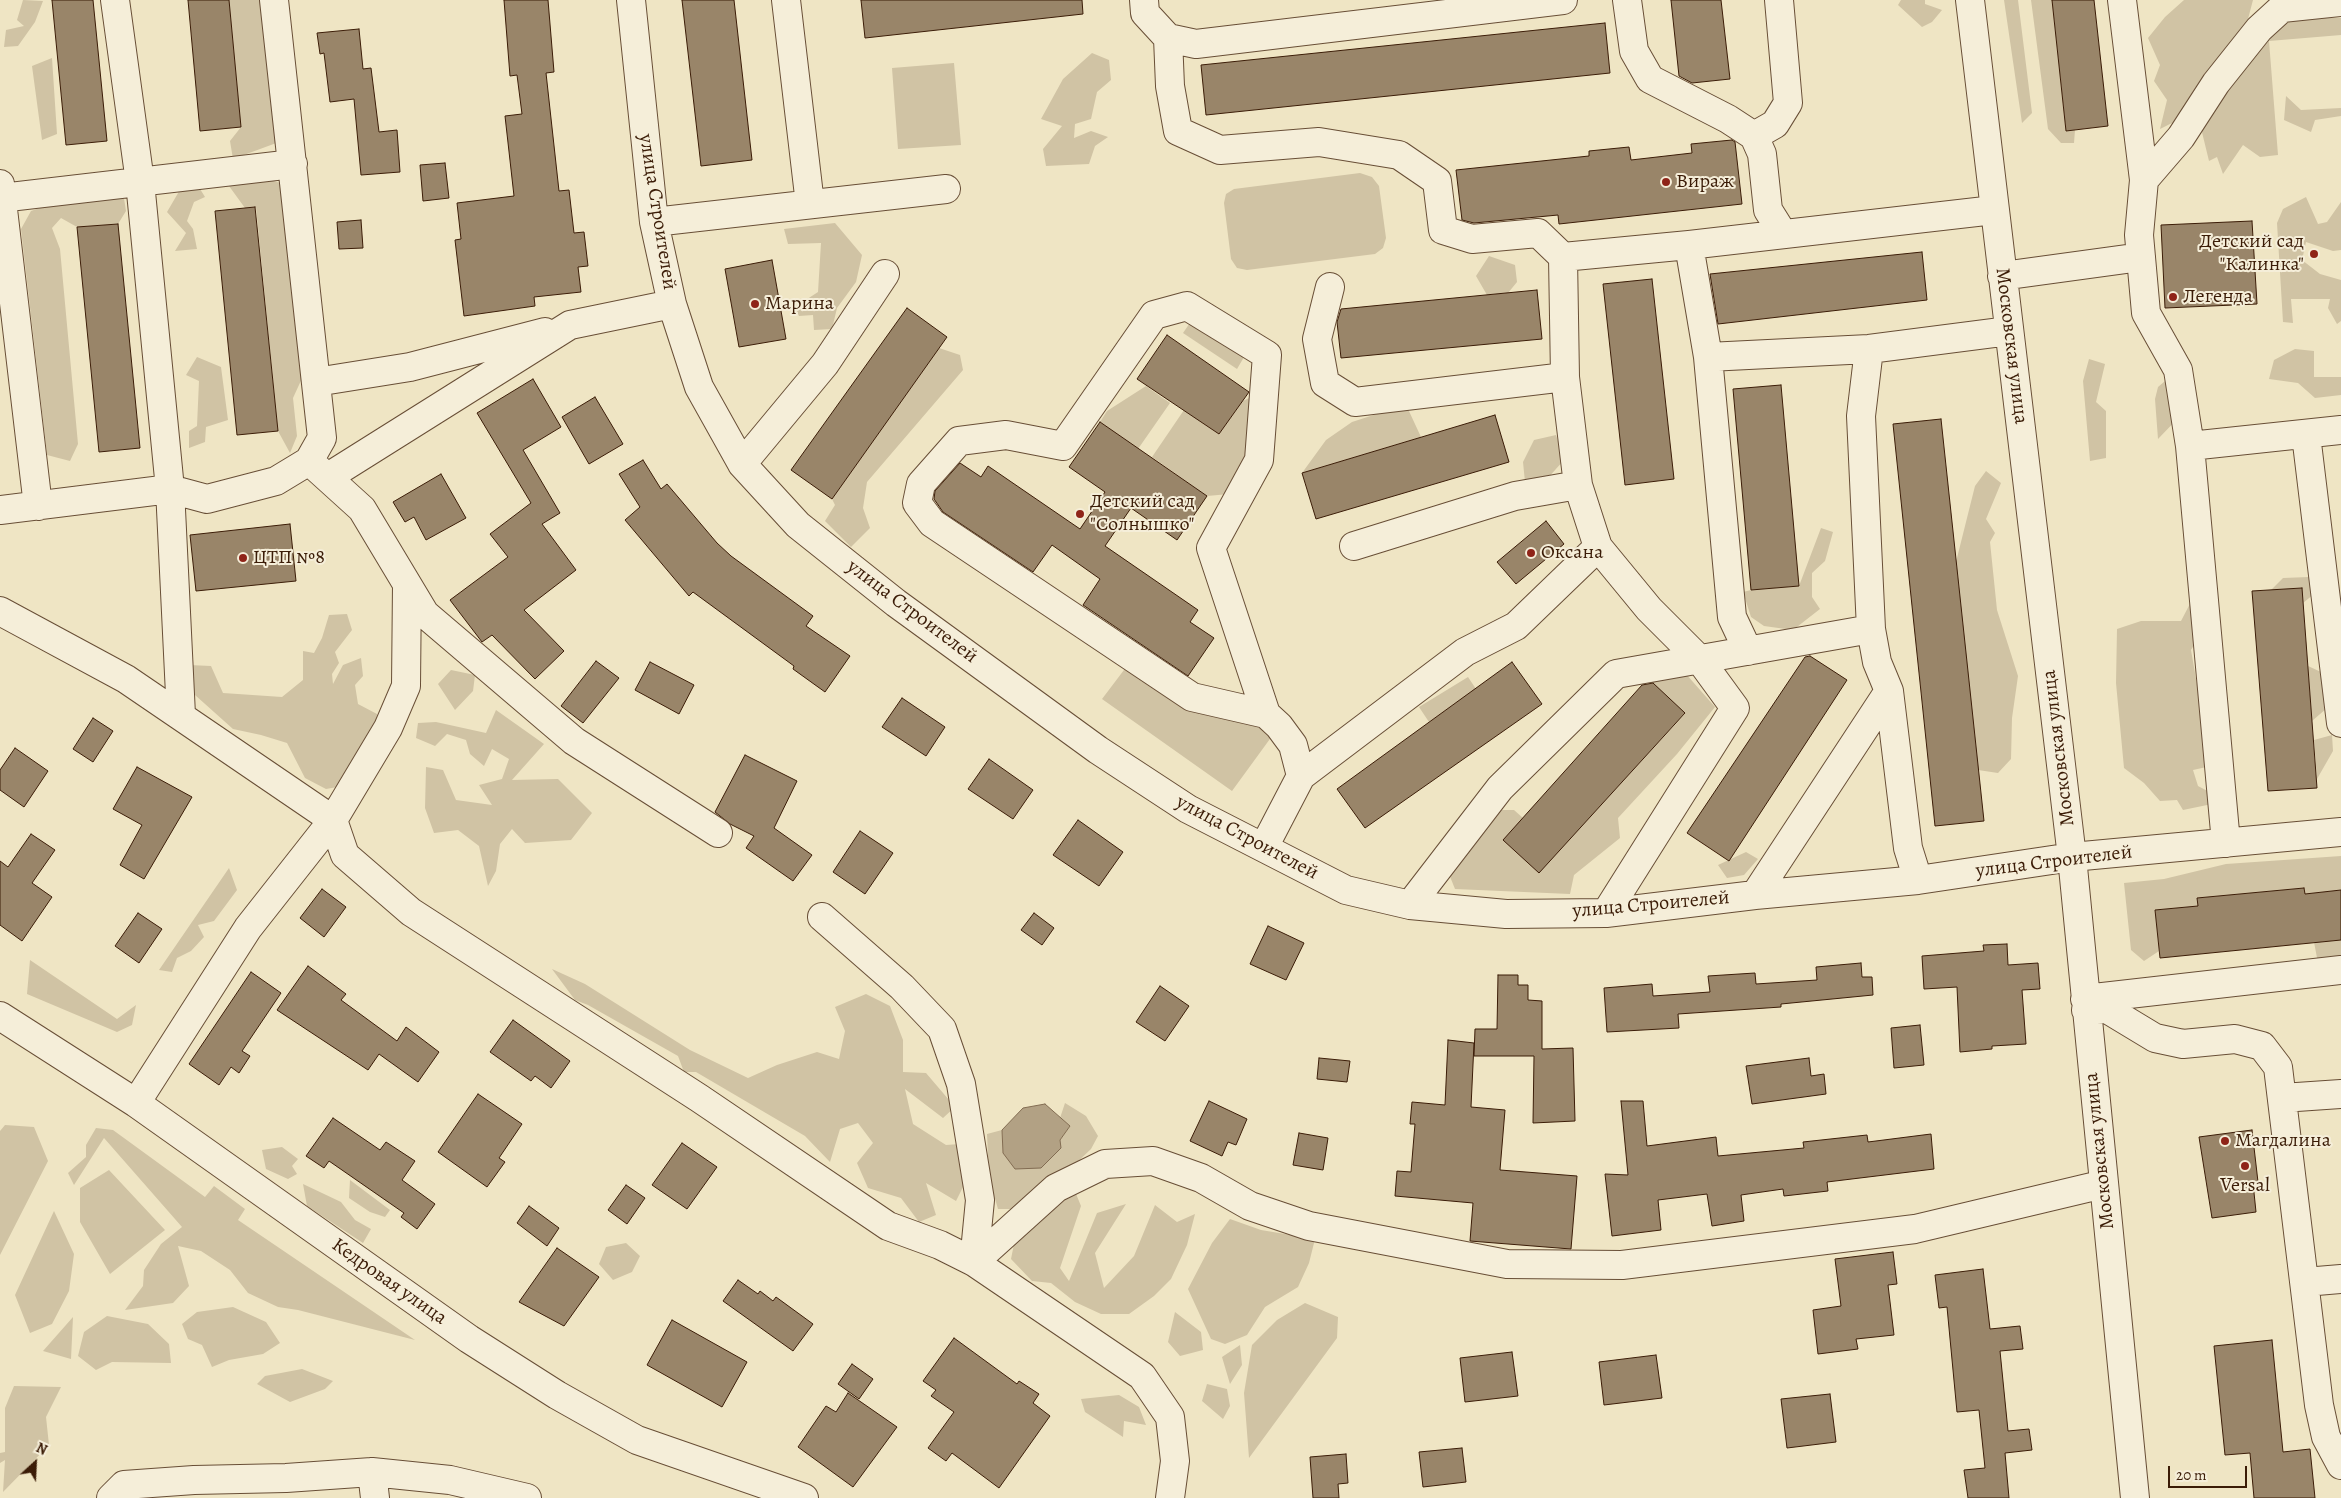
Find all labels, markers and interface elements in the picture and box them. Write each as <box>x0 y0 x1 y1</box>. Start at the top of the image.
street label: улица Строителей <box>633 132 681 292</box>
place label: Вираж <box>1676 170 1734 194</box>
marker: Вираж <box>1660 176 1672 188</box>
place label: Детский сад "Калинка" <box>2199 230 2304 277</box>
marker: Детский сад "Калинка" <box>2308 248 2320 260</box>
street label: Московская улица <box>1989 266 2033 426</box>
place label: Легенда <box>2183 285 2253 309</box>
marker: Легенда <box>2167 291 2179 303</box>
place label: Марина <box>765 292 834 316</box>
marker: Марина <box>749 298 761 310</box>
place label: Детский сад "Солнышко" <box>1090 490 1195 537</box>
marker: Детский сад "Солнышко" <box>1074 508 1086 520</box>
place label: Оксана <box>1541 541 1603 565</box>
place label: ЦТП №8 <box>253 546 325 570</box>
marker: Оксана <box>1525 547 1537 559</box>
marker: ЦТП №8 <box>237 552 249 564</box>
street label: улица Строителей <box>842 555 982 669</box>
street label: Московская улица <box>2037 668 2081 828</box>
street label: улица Строителей <box>1172 790 1322 886</box>
street label: улица Строителей <box>1974 840 2134 884</box>
street label: улица Строителей <box>1571 886 1731 924</box>
street label: Московская улица <box>2080 1071 2120 1231</box>
place label: Магдалина <box>2235 1129 2331 1153</box>
marker: Магдалина <box>2219 1135 2231 1147</box>
marker: Versal <box>2239 1160 2251 1172</box>
place label: Versal <box>2220 1174 2270 1198</box>
street label: Кедровая улица <box>327 1233 451 1331</box>
north arrow <box>10 1438 60 1488</box>
text: N <box>33 1438 50 1460</box>
scale bar <box>2171 1456 2250 1488</box>
text: 20 m <box>2176 1465 2207 1485</box>

